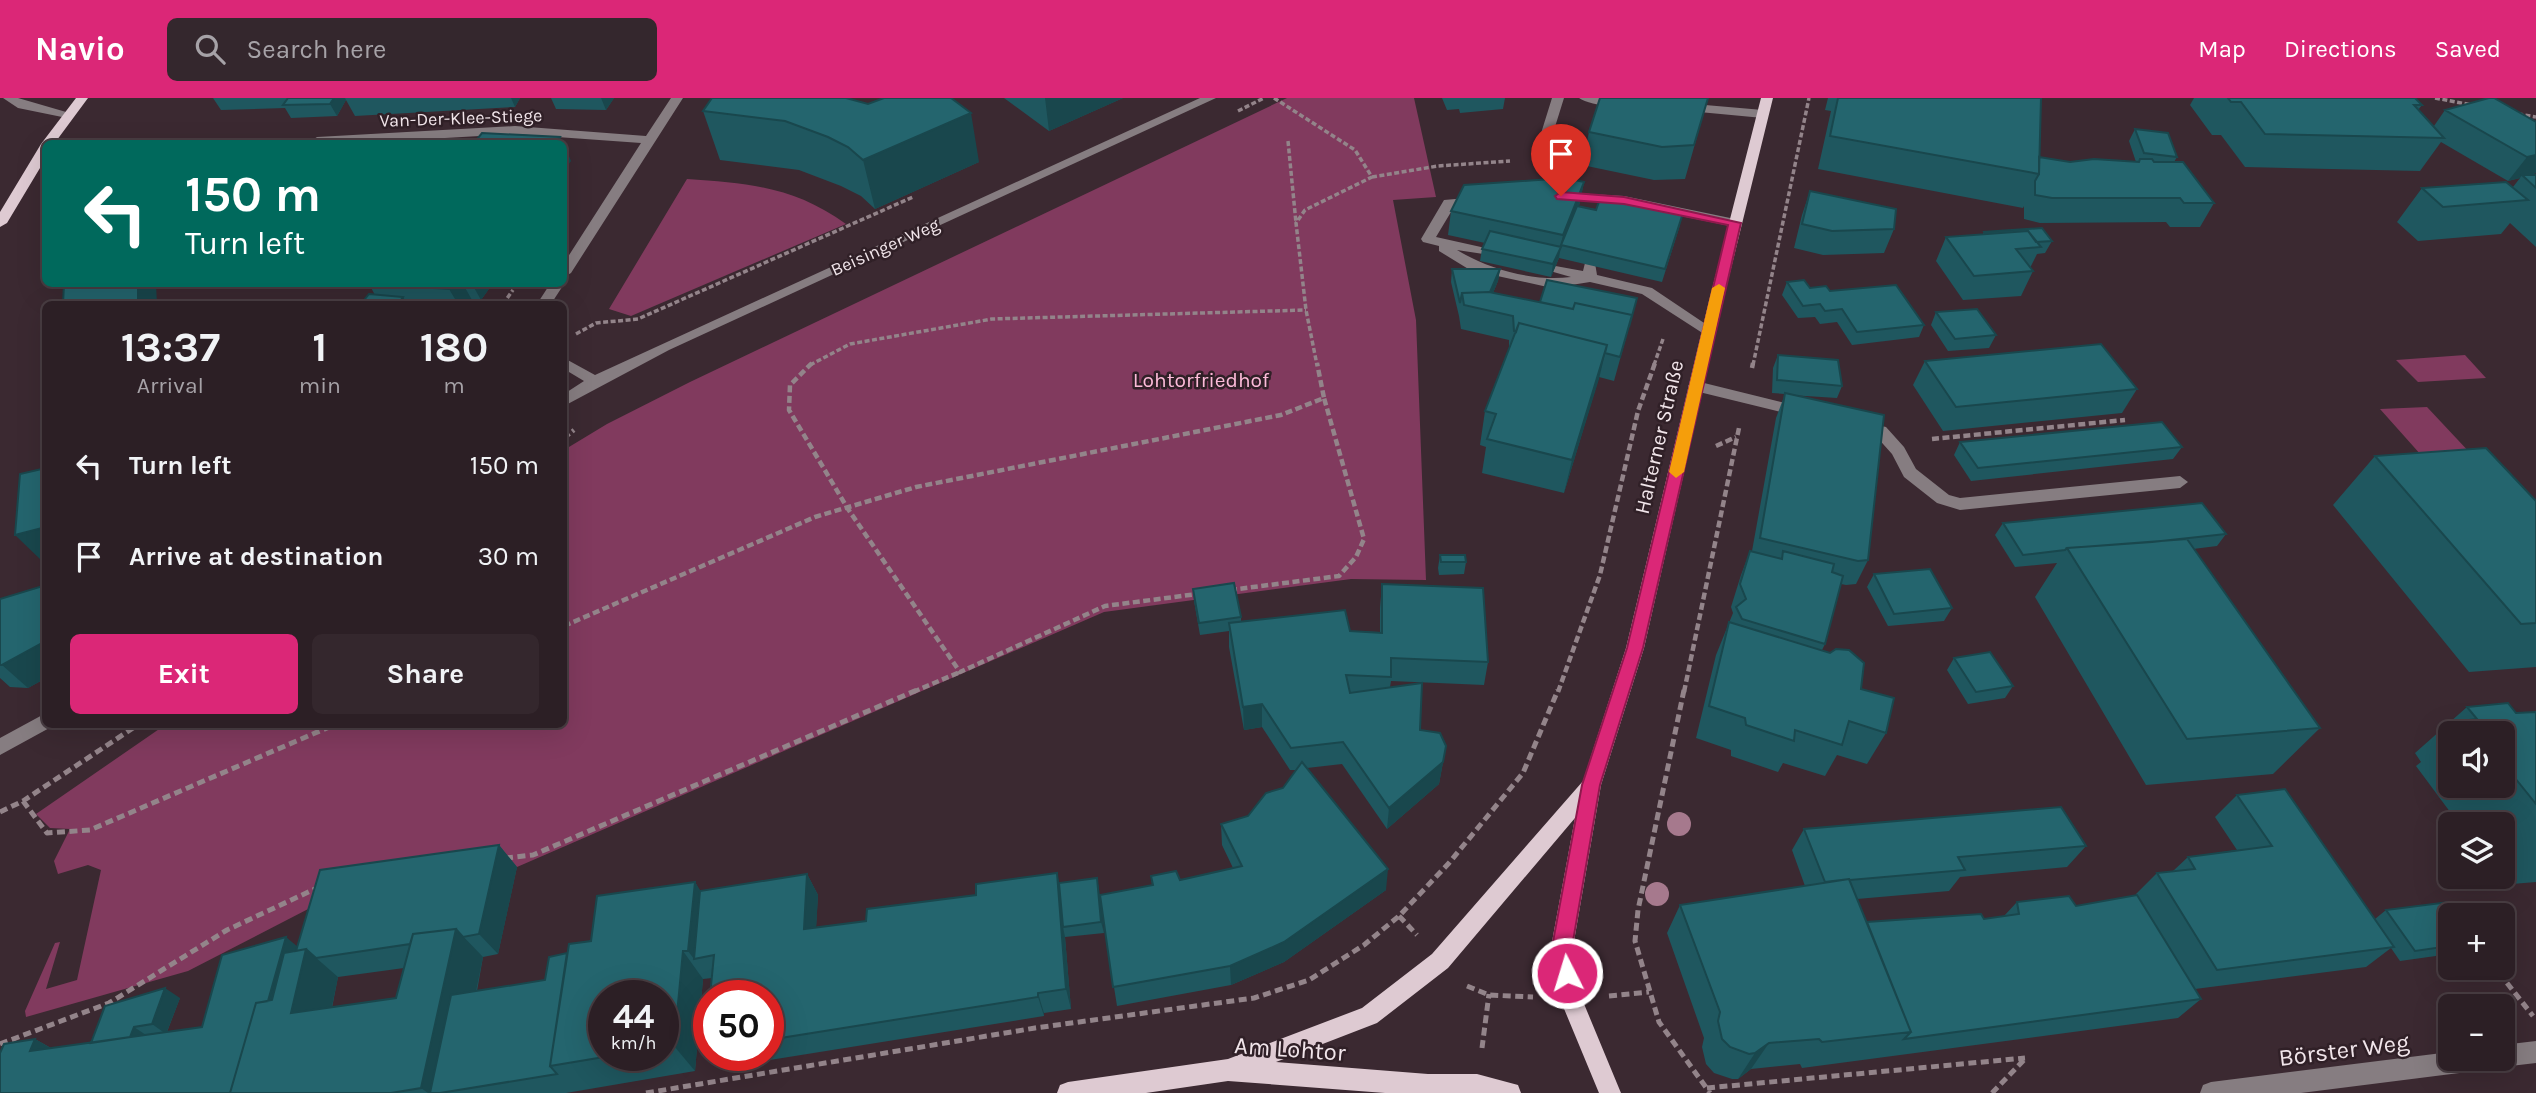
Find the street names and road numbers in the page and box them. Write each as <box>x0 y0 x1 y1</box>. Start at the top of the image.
street label: Van-Der-Klee-Stiege <box>379 104 543 132</box>
street label: Beisinger Weg <box>827 213 943 281</box>
street label: Halterner Straße <box>1630 358 1688 516</box>
street label: Börster Weg <box>2277 1028 2411 1072</box>
street label: Am Lohtor <box>1233 1031 1347 1067</box>

